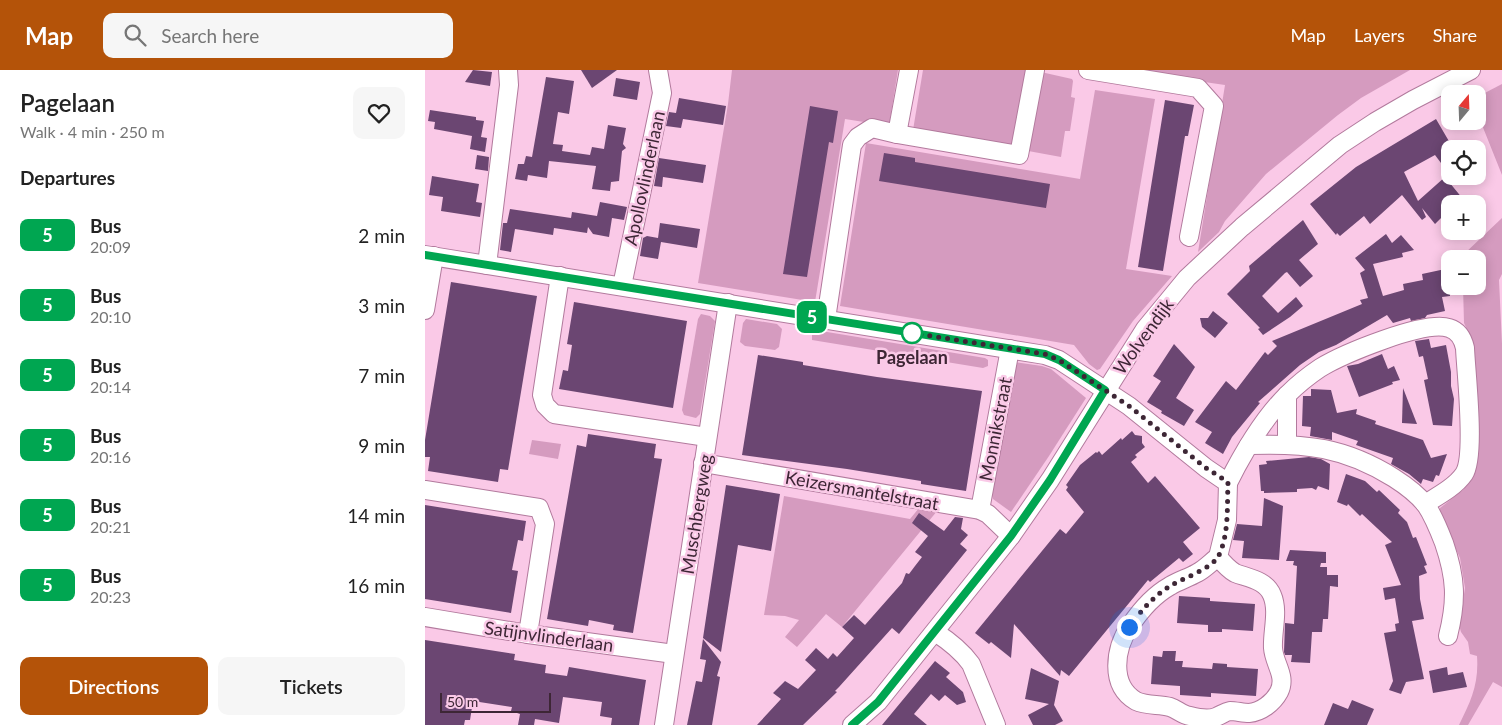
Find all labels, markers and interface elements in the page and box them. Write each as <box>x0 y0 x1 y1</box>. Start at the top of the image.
search box <box>103 13 453 58</box>
text: Map <box>25 21 73 50</box>
icon: search <box>121 21 149 49</box>
text: Search here <box>161 24 259 47</box>
text: Map <box>1290 24 1326 46</box>
text: Layers <box>1354 24 1405 46</box>
text: Share <box>1433 24 1477 46</box>
north arrow <box>1441 85 1486 130</box>
map controls <box>1441 85 1486 295</box>
button: heart <box>353 87 405 139</box>
text: Pagelaan <box>20 88 115 117</box>
street label: Apollovlinderlaan <box>619 109 669 247</box>
text: Walk · 4 min · 250 m <box>20 122 165 141</box>
button: locate <box>1441 140 1486 185</box>
text: Departures <box>20 166 115 189</box>
button: + <box>1441 195 1486 240</box>
text: Bus <box>90 214 121 237</box>
text: 5 <box>42 224 53 246</box>
text: 2 min <box>358 224 405 247</box>
text: 20:09 <box>90 237 131 256</box>
button: − <box>1441 250 1486 295</box>
text: Bus <box>90 284 121 307</box>
street label: Wolvendijk <box>1108 293 1178 378</box>
text: 5 <box>42 294 53 316</box>
text: 3 min <box>358 294 405 317</box>
line badge: 5 <box>796 301 828 333</box>
text: 5 <box>807 306 817 328</box>
text: 20:10 <box>90 307 131 326</box>
marker: Pagelaan <box>901 322 923 344</box>
place label: Pagelaan <box>876 346 948 368</box>
text: Bus <box>90 354 121 377</box>
text: 5 <box>42 364 53 386</box>
text: 7 min <box>358 364 405 387</box>
street label: Monnikstraat <box>974 375 1016 483</box>
text: 20:14 <box>90 377 131 396</box>
text: Bus <box>90 424 121 447</box>
text: 5 <box>42 434 53 456</box>
text: 9 min <box>358 434 405 457</box>
text: 20:16 <box>90 447 131 466</box>
street label: Muschbergweg <box>676 452 716 576</box>
street label: Keizersmantelstraat <box>783 466 941 514</box>
text: Bus <box>90 494 121 517</box>
text: 5 <box>42 504 53 526</box>
text: 14 min <box>347 504 405 527</box>
text: 20:21 <box>90 517 131 536</box>
text: Bus <box>90 564 121 587</box>
text: 5 <box>42 574 53 596</box>
text: 16 min <box>347 574 405 597</box>
text: 20:23 <box>90 587 131 606</box>
your location <box>1117 615 1142 640</box>
street label: Satijnvlinderlaan <box>483 616 615 656</box>
button: Directions <box>20 657 208 715</box>
button: Tickets <box>218 657 405 715</box>
scale bar <box>440 690 551 713</box>
text: 50 m <box>447 693 478 710</box>

